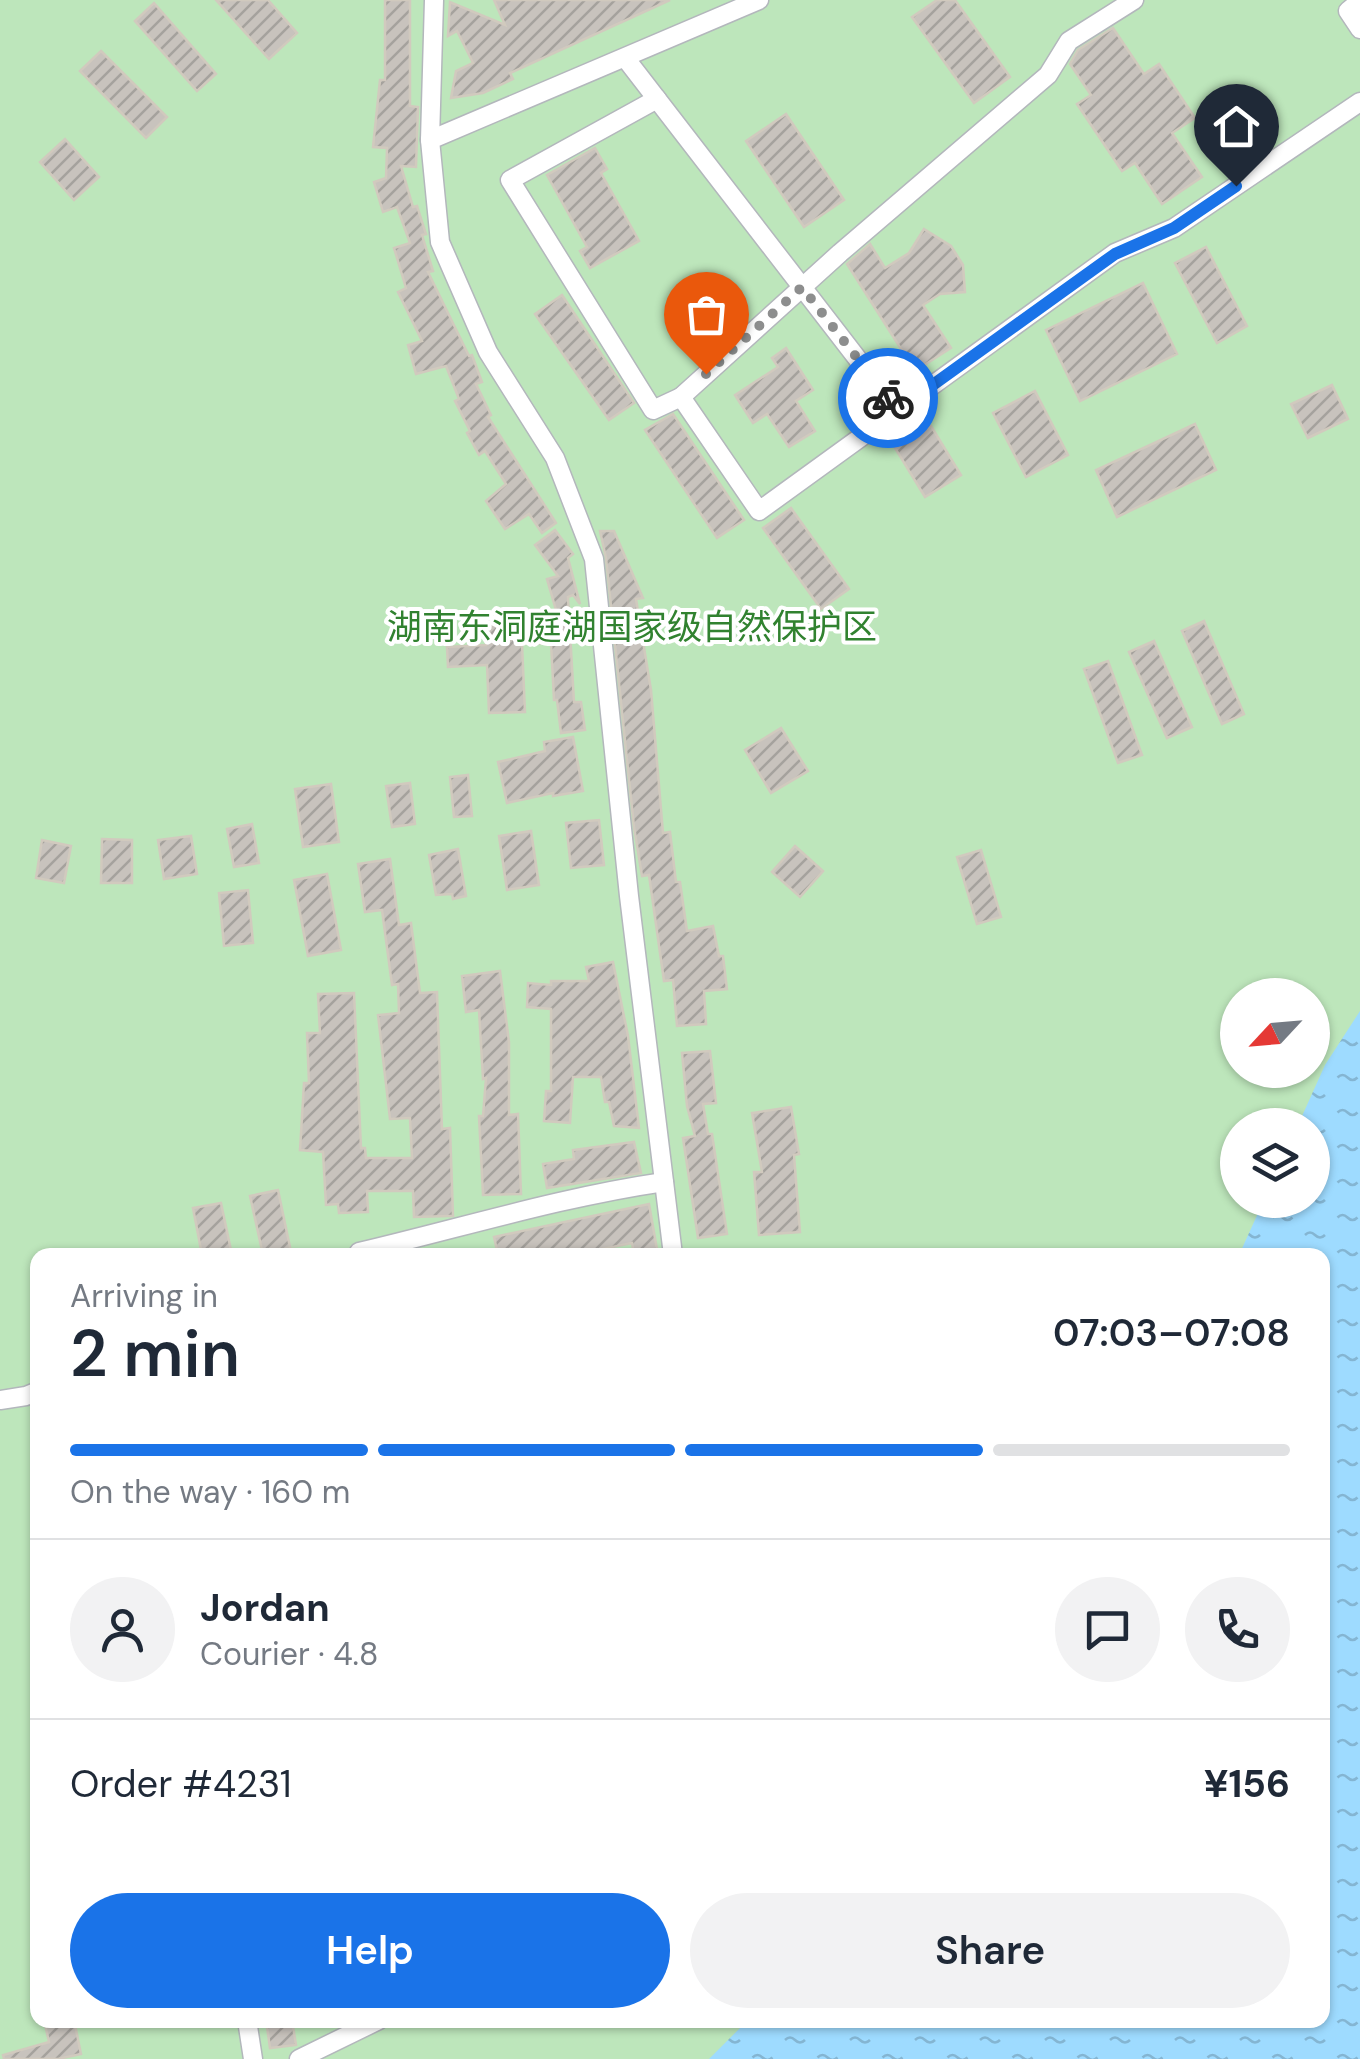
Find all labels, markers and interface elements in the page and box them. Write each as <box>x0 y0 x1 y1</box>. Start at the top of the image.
pin <box>1194 84 1279 187</box>
icon: home <box>1209 99 1264 154</box>
pin <box>664 272 749 375</box>
icon: bag <box>679 287 734 342</box>
courier <box>838 348 938 448</box>
icon: bike <box>861 371 916 426</box>
park label: 湖南东洞庭湖国家级自然保护区 <box>387 604 877 650</box>
north arrow <box>1220 978 1330 1088</box>
map controls <box>1220 978 1330 1218</box>
button: layers <box>1220 1108 1330 1218</box>
text: Arriving in <box>70 1275 218 1317</box>
text: 07:03–07:08 <box>1053 1308 1290 1358</box>
text: 2 min <box>70 1312 240 1396</box>
text: On the way · 160 m <box>70 1471 350 1513</box>
button: person <box>70 1577 175 1682</box>
button: chat <box>1055 1577 1160 1682</box>
button: phone <box>1185 1577 1290 1682</box>
text: Jordan <box>200 1583 330 1633</box>
text: Courier · 4.8 <box>200 1633 378 1675</box>
text: Order #4231 <box>70 1759 292 1809</box>
text: ¥156 <box>1204 1759 1290 1809</box>
button: Help <box>70 1893 670 2008</box>
button: Share <box>690 1893 1290 2008</box>

